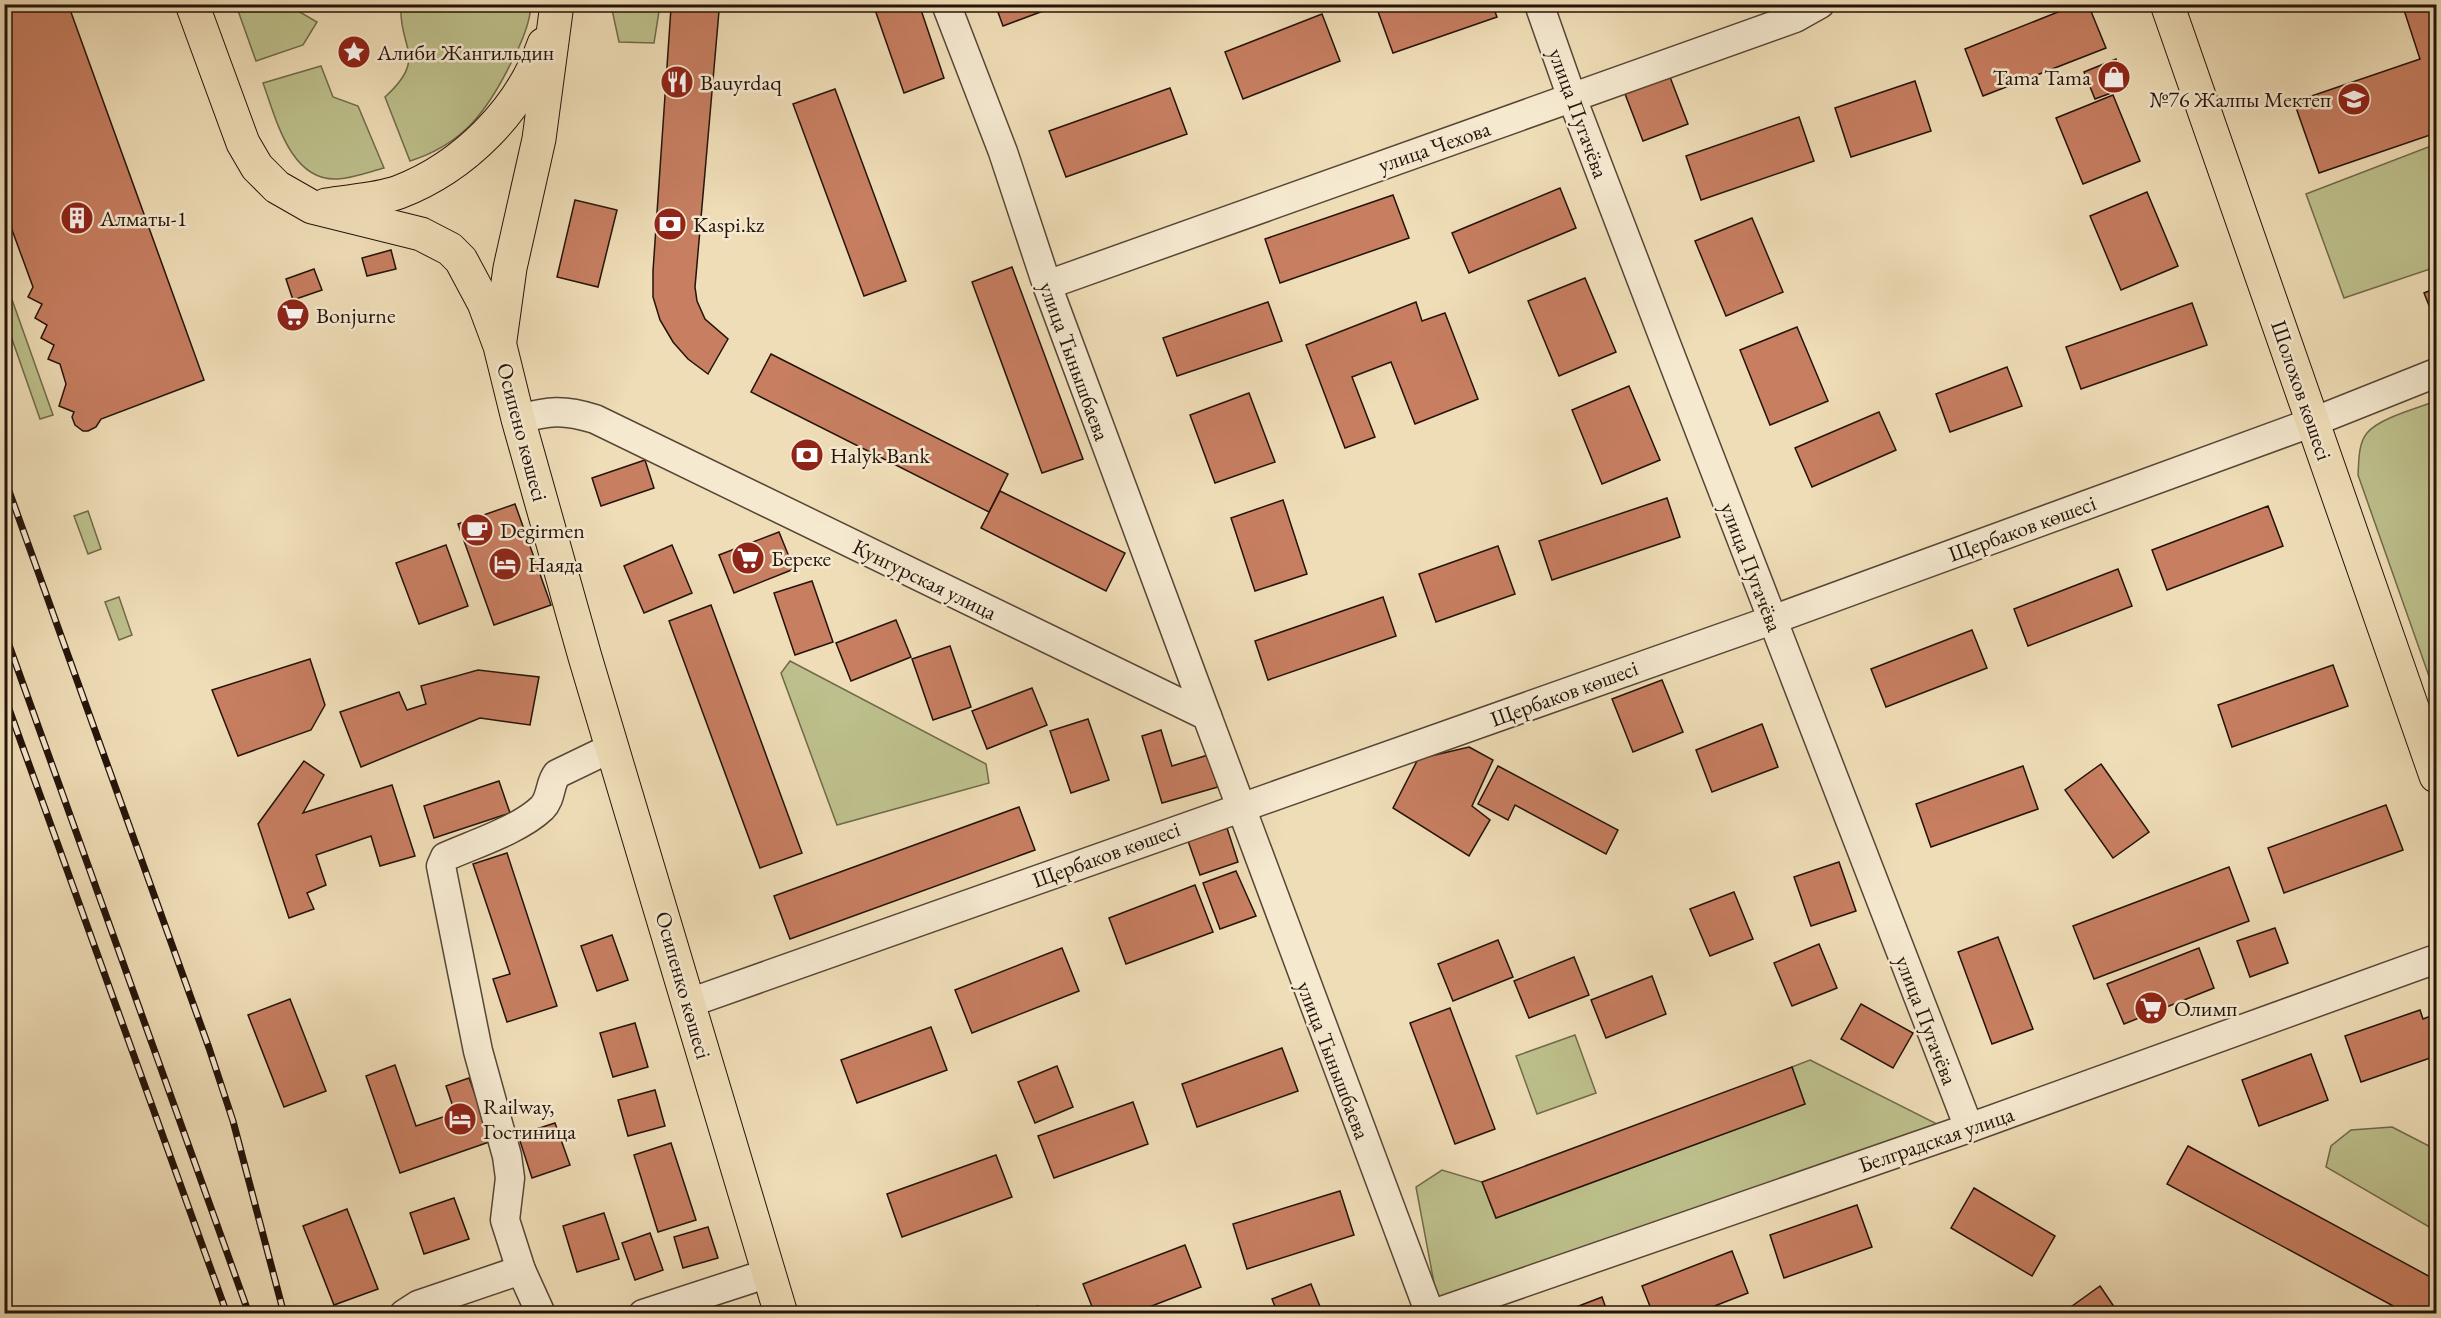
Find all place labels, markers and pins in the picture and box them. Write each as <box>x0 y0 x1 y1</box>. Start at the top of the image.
place icon: Алиби Жангильдин <box>336 34 372 70</box>
place label: Алиби Жангильдин <box>376 38 554 67</box>
shop icon: Tama Tama <box>2096 59 2132 95</box>
place label: Tama Tama <box>1992 63 2091 92</box>
restaurant icon: Bauyrdaq <box>659 64 695 100</box>
place label: Bauyrdaq <box>700 68 782 97</box>
school or university icon: №76 Жалпы Мектеп <box>2336 81 2372 117</box>
place label: №76 Жалпы Мектеп <box>2149 85 2331 114</box>
building icon: Алматы-1 <box>59 200 95 236</box>
place label: Алматы-1 <box>99 204 187 233</box>
bank icon: Kaspi.kz <box>652 206 688 242</box>
place label: Kaspi.kz <box>693 210 765 239</box>
supermarket icon: Bonjurne <box>275 297 311 333</box>
place label: Bonjurne <box>316 301 396 330</box>
bank icon: Halyk Bank <box>789 437 825 473</box>
place label: Halyk Bank <box>830 441 931 470</box>
cafe icon: Degirmen <box>459 512 495 548</box>
place label: Degirmen <box>500 516 585 545</box>
supermarket icon: Береке <box>730 540 766 576</box>
place label: Береке <box>771 544 832 573</box>
hotel icon: Наяда <box>487 546 523 582</box>
place label: Наяда <box>528 550 583 579</box>
supermarket icon: Олимп <box>2133 990 2169 1026</box>
place label: Олимп <box>2174 994 2237 1023</box>
place label: Railway, Гостиница <box>483 1092 576 1146</box>
hotel icon: Railway, Гостиница <box>442 1101 478 1137</box>

